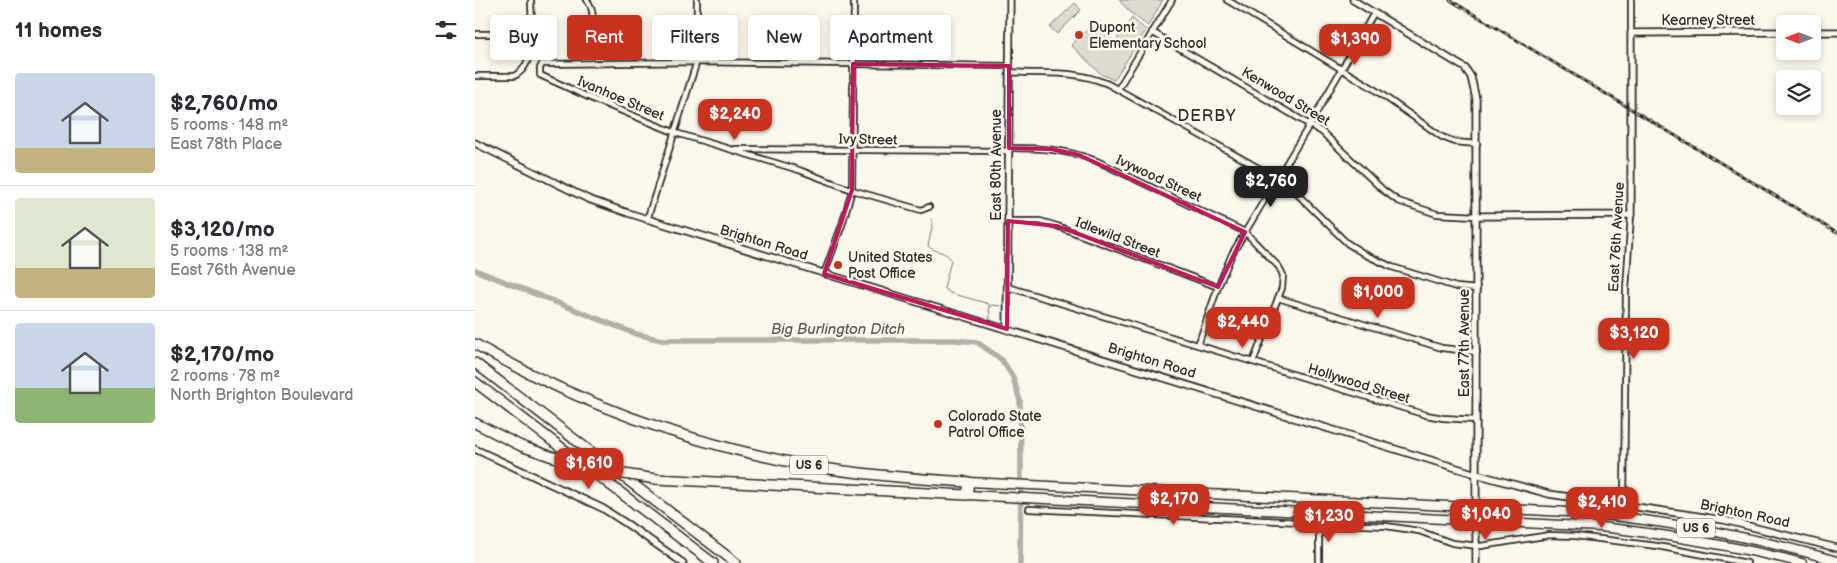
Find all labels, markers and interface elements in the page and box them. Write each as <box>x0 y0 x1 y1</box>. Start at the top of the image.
street label: Kearney Street <box>1661 12 1755 29</box>
chip: Buy <box>490 15 557 60</box>
chip: Rent <box>567 15 642 60</box>
chip: Filters <box>652 15 738 60</box>
chip: New <box>748 15 820 60</box>
chip: Apartment <box>830 15 951 60</box>
north arrow <box>1776 15 1821 60</box>
map controls <box>1776 15 1821 115</box>
icon: filters <box>432 16 460 44</box>
text: 11 homes <box>15 18 102 43</box>
place label: Dupont Elementary School <box>1089 19 1207 52</box>
pin: $1,390 <box>1314 23 1396 66</box>
marker: Dupont Elementary School <box>1073 29 1085 41</box>
text: $1,390 <box>1330 30 1380 49</box>
street label: Kenwood Street <box>1238 63 1334 130</box>
button: layers <box>1776 70 1821 115</box>
street label: Ivanhoe Street <box>575 73 667 125</box>
text: $2,760/mo <box>170 91 278 116</box>
icon: home <box>55 93 115 153</box>
pin: $2,240 <box>694 98 776 141</box>
text: $2,240 <box>709 105 761 124</box>
district label: DERBY <box>1178 107 1236 126</box>
street label: East 80th Avenue <box>988 109 1005 221</box>
text: 5 rooms · 148 m² <box>170 116 288 135</box>
street label: Ivy Street <box>838 130 898 149</box>
text: East 78th Place <box>170 135 282 154</box>
street label: Ivywood Street <box>1113 151 1205 206</box>
pin: $2,760 <box>1230 166 1312 208</box>
text: $2,760 <box>1245 172 1297 191</box>
street label: East 76th Avenue <box>1605 182 1628 292</box>
street label: Idlewild Street <box>1073 214 1163 262</box>
text: $3,120/mo <box>170 217 275 242</box>
icon: home <box>55 218 115 278</box>
street label: Brighton Road <box>718 221 810 264</box>
text: 5 rooms · 138 m² <box>170 242 289 261</box>
place label: United States Post Office <box>848 249 933 282</box>
marker: United States Post Office <box>832 259 844 271</box>
text: East 76th Avenue <box>170 261 296 280</box>
pin: $1,000 <box>1337 276 1419 319</box>
text: $1,000 <box>1353 283 1403 302</box>
street label: East 77th Avenue <box>1456 289 1473 397</box>
pin: $2,440 <box>1202 306 1284 349</box>
text: $2,440 <box>1217 313 1269 332</box>
pin: $3,120 <box>1593 318 1675 360</box>
water label: Big Burlington Ditch <box>771 320 905 339</box>
text: $3,120 <box>1609 324 1659 343</box>
street label: Brighton Road <box>1106 339 1198 382</box>
text: $2,170/mo <box>170 342 274 367</box>
icon: home <box>55 343 115 403</box>
street label: Hollywood Street <box>1306 360 1413 407</box>
text: 2 rooms · 78 m² <box>170 367 280 386</box>
text: North Brighton Boulevard <box>170 386 353 405</box>
place label: Colorado State Patrol Office <box>948 408 1042 441</box>
marker: Colorado State Patrol Office <box>932 418 944 430</box>
pin: $1,610 <box>548 448 630 490</box>
text: $1,610 <box>565 454 613 473</box>
road number: US 6 <box>790 456 828 474</box>
pin: $2,170 <box>1133 484 1215 526</box>
pin: $2,410 <box>1561 486 1643 529</box>
text: $2,170 <box>1149 490 1199 509</box>
text: $2,410 <box>1577 493 1627 512</box>
street label: Brighton Road <box>1699 496 1791 531</box>
pin: $1,040 <box>1445 498 1527 541</box>
pin: $1,230 <box>1288 500 1370 543</box>
text: $1,040 <box>1461 505 1511 524</box>
text: $1,230 <box>1304 507 1354 526</box>
road number: US 6 <box>1677 518 1715 538</box>

